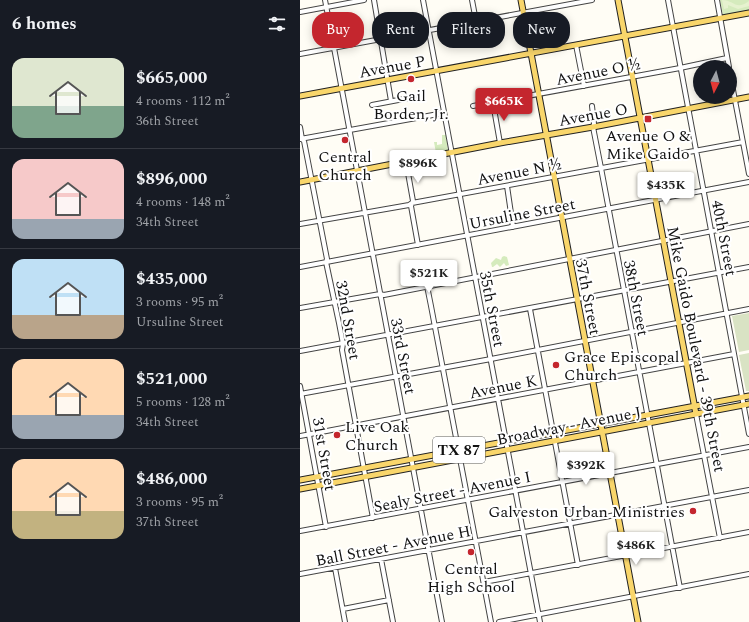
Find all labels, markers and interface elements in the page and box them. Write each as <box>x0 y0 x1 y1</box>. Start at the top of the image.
text: 6 homes <box>12 11 77 37</box>
chip: Buy <box>312 12 364 48</box>
chip: Rent <box>372 12 429 48</box>
chip: Filters <box>437 12 505 48</box>
chip: New <box>513 12 570 48</box>
icon: filters <box>266 13 288 35</box>
street label: Avenue P <box>357 49 427 85</box>
street label: Avenue O ½ <box>554 52 643 92</box>
north arrow <box>693 60 737 104</box>
map controls <box>693 60 737 104</box>
text: $665,000 <box>136 65 207 91</box>
icon: home <box>44 74 92 122</box>
marker: Gail Borden, Jr. <box>406 74 416 84</box>
place label: Gail Borden, Jr. <box>373 84 449 126</box>
pin: $665K <box>476 88 532 122</box>
text: 4 rooms · 112 m² <box>136 91 230 111</box>
text: $665K <box>484 91 524 111</box>
street label: Avenue O <box>557 97 630 133</box>
text: 36th Street <box>136 111 199 131</box>
marker: Avenue O & Mike Gaido <box>643 114 653 124</box>
place label: Avenue O & Mike Gaido <box>606 124 691 166</box>
marker: Central Church <box>340 135 350 145</box>
place label: Central Church <box>318 145 372 187</box>
pin: $896K <box>390 150 446 184</box>
street label: Avenue N ½ <box>475 152 563 192</box>
text: $896K <box>398 153 438 173</box>
text: $896,000 <box>136 166 207 192</box>
pin: $435K <box>638 172 694 206</box>
icon: home <box>44 175 92 223</box>
text: $435K <box>646 175 686 195</box>
text: 4 rooms · 148 m² <box>136 192 230 212</box>
street label: Ursuline Street <box>467 192 578 236</box>
street label: 40th Street <box>705 198 743 279</box>
text: 34th Street <box>136 212 199 232</box>
street label: Mike Gaido Boulevard - 39th Street <box>660 224 732 474</box>
street label: 37th Street <box>569 257 607 338</box>
street label: 38th Street <box>617 258 655 339</box>
pin: $521K <box>401 260 457 294</box>
text: $521K <box>409 263 449 283</box>
text: $435,000 <box>136 266 207 292</box>
street label: 35th Street <box>473 269 511 350</box>
icon: home <box>44 275 92 323</box>
street label: 32nd Street <box>329 279 367 362</box>
text: 3 rooms · 95 m² <box>136 292 223 312</box>
text: Ursuline Street <box>136 312 223 332</box>
street label: 33rd Street <box>384 316 422 397</box>
place label: Grace Episcopal Church <box>564 345 679 387</box>
marker: Grace Episcopal Church <box>551 360 561 370</box>
text: $521,000 <box>136 366 207 392</box>
street label: Avenue K <box>467 369 539 405</box>
icon: home <box>44 375 92 423</box>
text: 5 rooms · 128 m² <box>136 392 230 412</box>
street label: Broadway - Avenue J <box>495 400 644 452</box>
text: 34th Street <box>136 412 199 432</box>
street label: 31st Street <box>306 415 342 493</box>
place label: Live Oak Church <box>345 415 409 457</box>
marker: Live Oak Church <box>332 430 342 440</box>
road number: TX 87 <box>433 437 485 463</box>
pin: $392K <box>558 452 614 486</box>
text: $392K <box>566 455 606 475</box>
street label: Sealy Street - Avenue I <box>371 465 533 519</box>
text: $486,000 <box>136 466 207 492</box>
icon: home <box>44 475 92 523</box>
text: 3 rooms · 95 m² <box>136 492 223 512</box>
place label: Galveston Urban Ministries <box>488 500 685 524</box>
marker: Galveston Urban Ministries <box>688 506 698 516</box>
text: 37th Street <box>136 512 199 532</box>
street label: Ball Street - Avenue H <box>314 519 473 573</box>
pin: $486K <box>608 532 664 566</box>
text: $486K <box>616 535 656 555</box>
marker: Central High School <box>466 547 476 557</box>
place label: Central High School <box>427 557 515 599</box>

